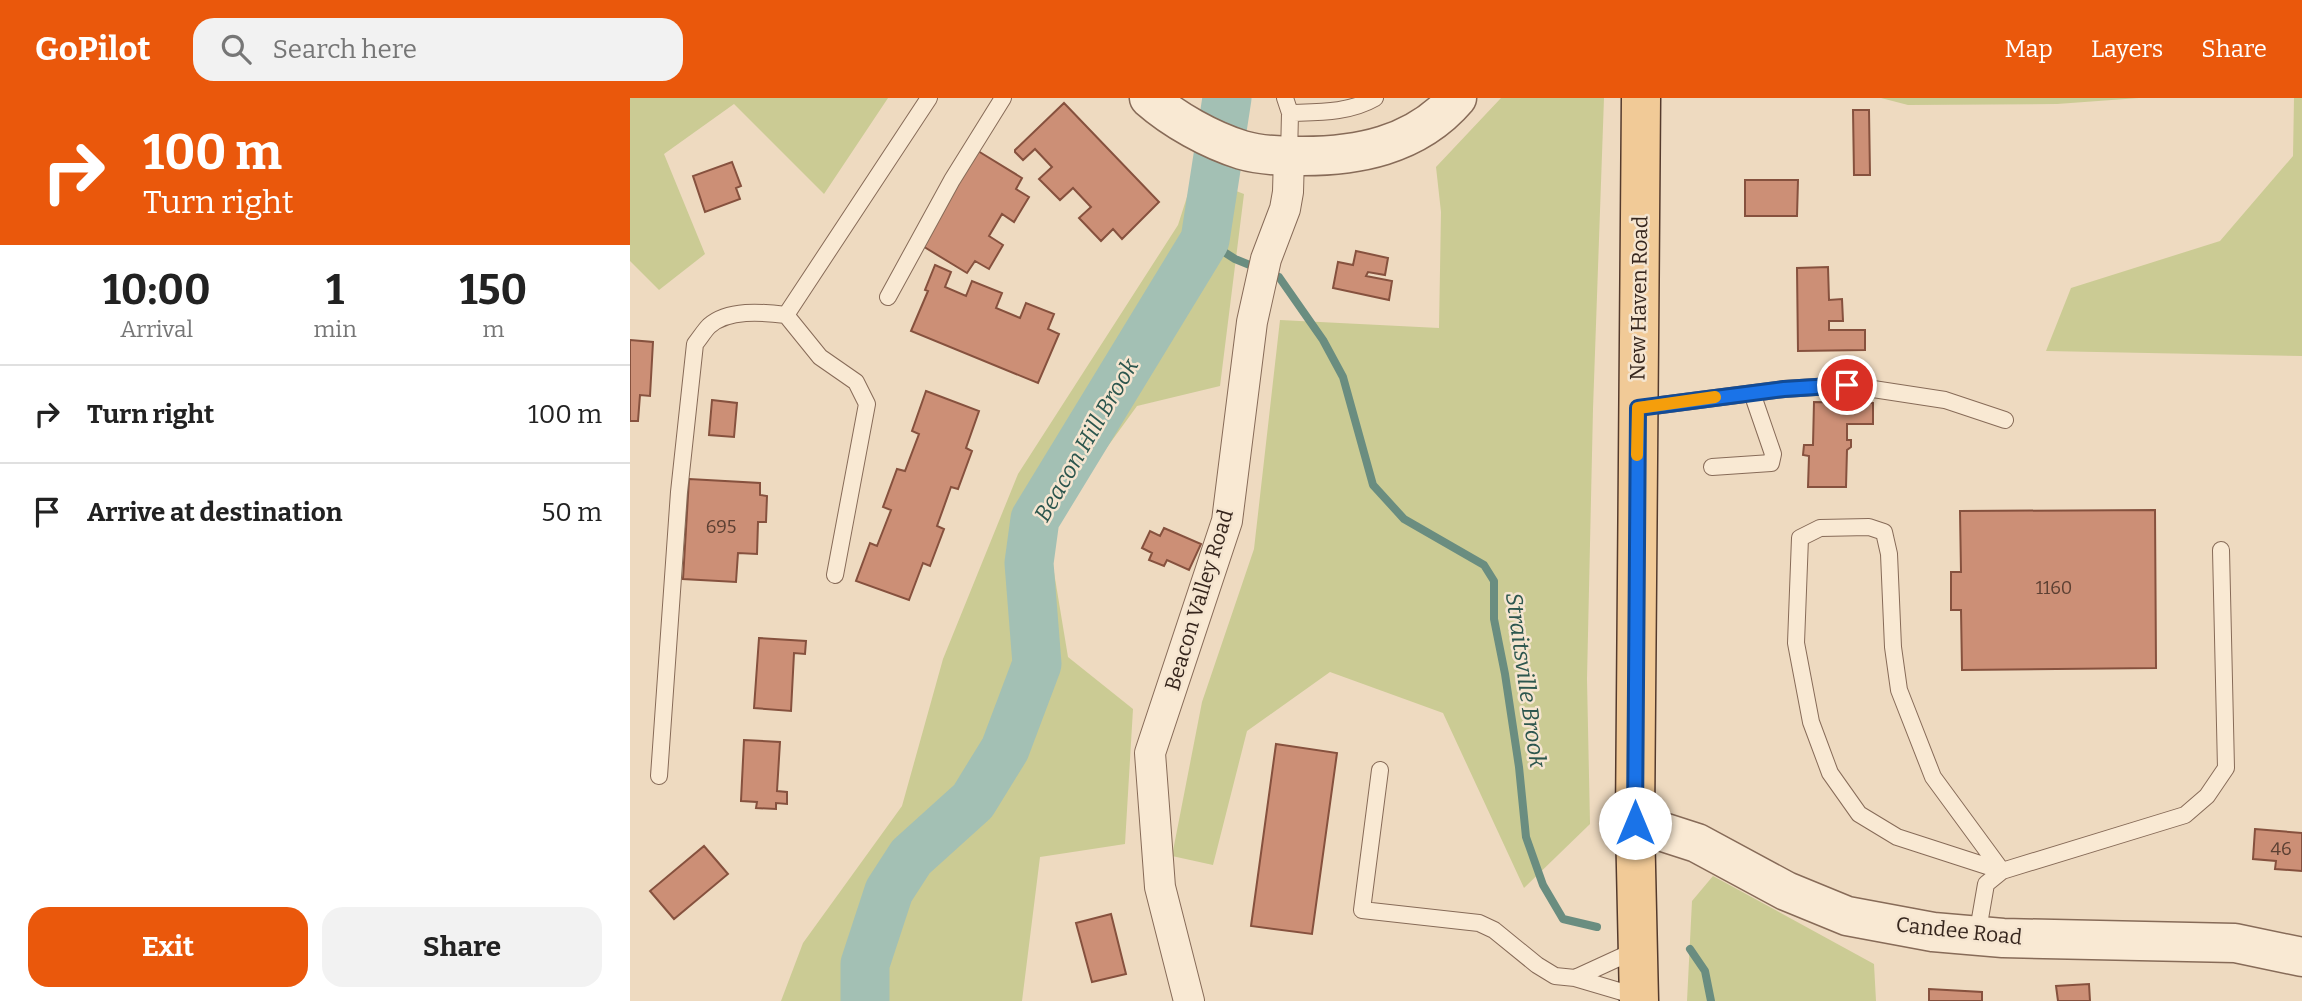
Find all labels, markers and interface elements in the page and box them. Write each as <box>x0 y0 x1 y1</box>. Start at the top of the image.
search box <box>193 18 683 81</box>
text: GoPilot <box>35 29 151 69</box>
icon: search <box>217 30 255 68</box>
text: Search here <box>273 34 417 65</box>
text: Map <box>2005 35 2053 63</box>
text: Layers <box>2091 35 2163 63</box>
text: Share <box>2201 35 2267 63</box>
text: 100 m <box>143 123 282 182</box>
icon: right <box>28 126 119 217</box>
text: Turn right <box>143 183 294 221</box>
street label: New Haven Road <box>1625 215 1653 381</box>
text: 10:00 <box>103 265 211 315</box>
text: 1 <box>326 265 344 315</box>
text: 150 <box>459 265 527 315</box>
text: Arrival <box>120 315 193 343</box>
text: min <box>313 315 357 343</box>
text: m <box>482 315 504 343</box>
water label: Beacon Hill Brook <box>1028 353 1144 527</box>
pin <box>1817 355 1877 415</box>
icon: arrive <box>1828 366 1866 404</box>
icon: right <box>28 395 66 433</box>
text: Turn right <box>87 399 214 430</box>
text: 100 m <box>528 399 602 430</box>
icon: arrive <box>28 493 66 531</box>
text: Arrive at destination <box>87 497 342 528</box>
text: 50 m <box>541 497 602 528</box>
street label: Beacon Valley Road <box>1159 506 1239 694</box>
house number: 695 <box>706 516 736 538</box>
house number: 1160 <box>2036 577 2072 599</box>
water label: Straitsville Brook <box>1500 591 1552 770</box>
position arrow <box>1598 786 1672 860</box>
house number: 46 <box>2270 838 2292 860</box>
button: Exit <box>28 907 308 987</box>
button: Share <box>322 907 602 987</box>
street label: Candee Road <box>1895 911 2023 951</box>

